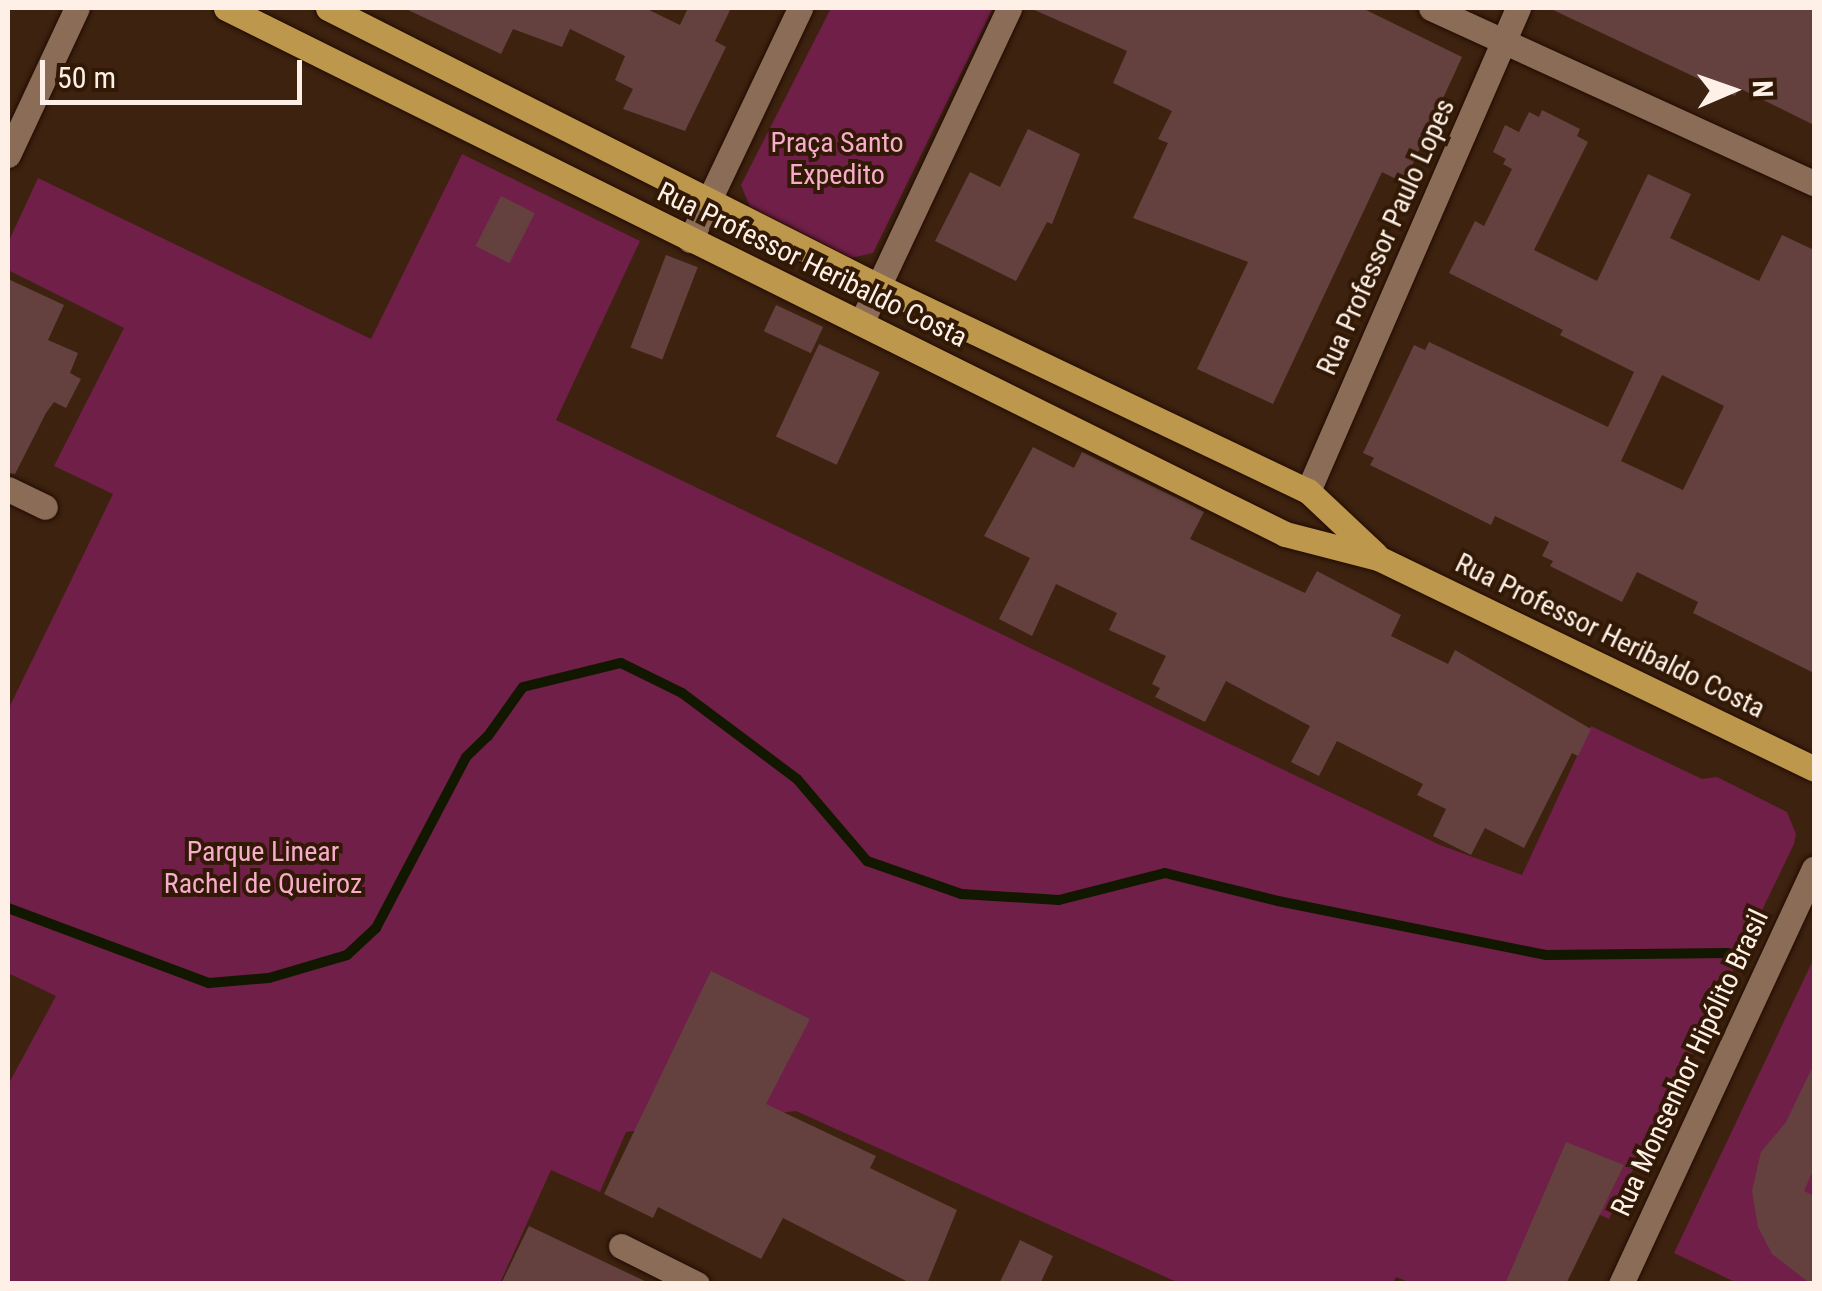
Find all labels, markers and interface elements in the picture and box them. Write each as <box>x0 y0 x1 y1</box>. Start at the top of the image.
scale bar <box>45 40 308 102</box>
north arrow <box>1682 40 1782 140</box>
text: 50 m <box>57 60 116 95</box>
text: N <box>1746 80 1779 98</box>
street label: Rua Professor Paulo Lopes <box>1310 94 1462 380</box>
park label: Praça Santo Expedito <box>770 126 904 192</box>
street label: Rua Professor Heribaldo Costa <box>652 175 972 355</box>
street label: Rua Professor Heribaldo Costa <box>1450 546 1770 726</box>
park label: Parque Linear Rachel de Queiroz <box>164 835 362 901</box>
street label: Rua Monsenhor Hipólito Brasil <box>1604 904 1776 1222</box>

